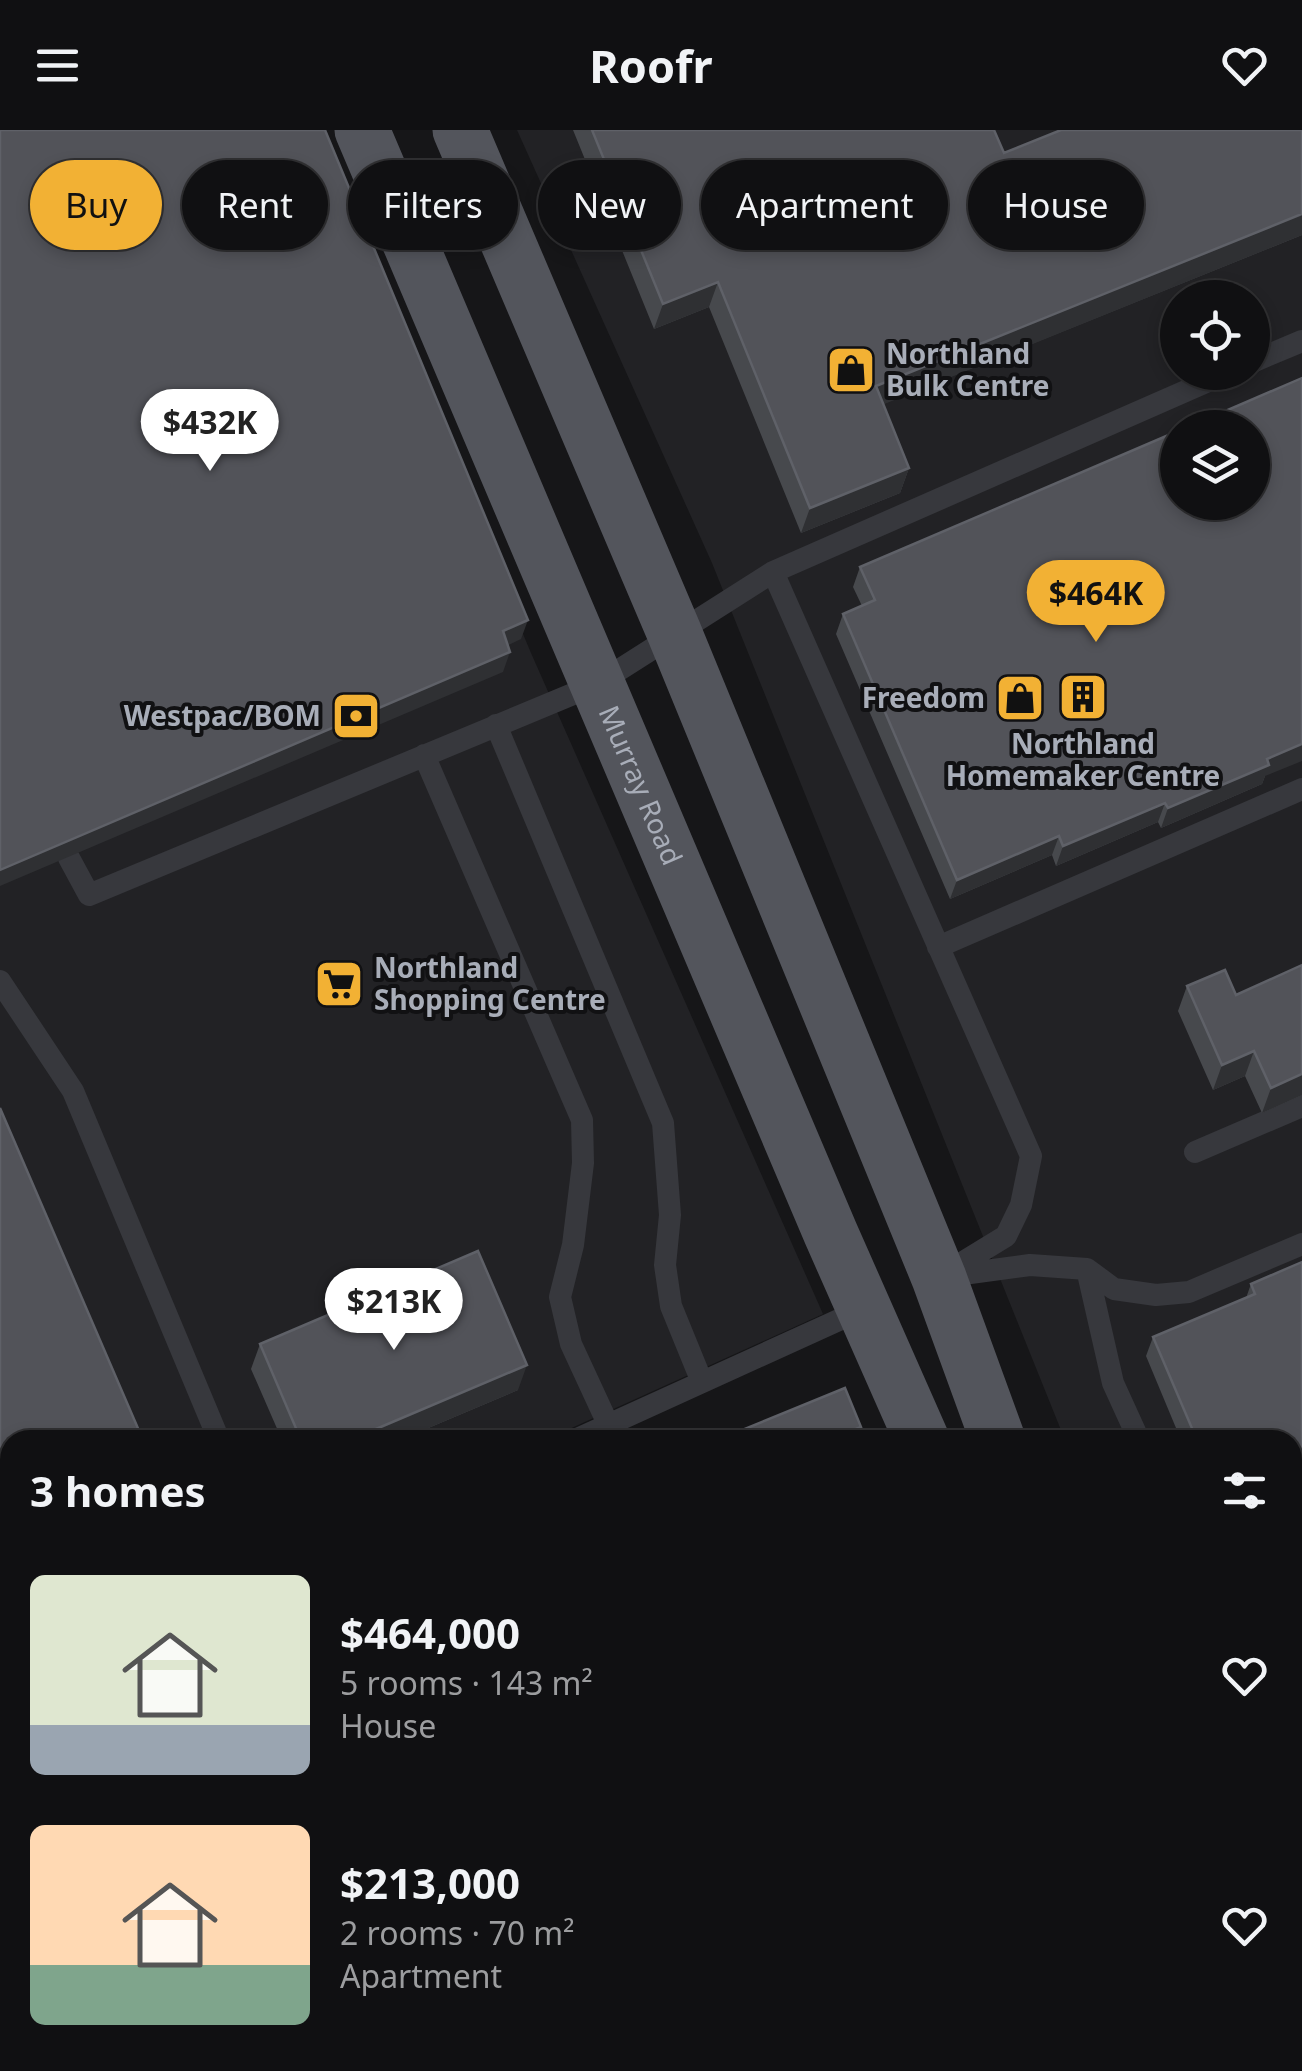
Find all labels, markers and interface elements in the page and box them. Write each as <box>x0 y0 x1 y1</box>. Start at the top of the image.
text: Roofr <box>589 35 713 96</box>
icon: menu <box>30 38 85 93</box>
icon: heart <box>1217 38 1272 93</box>
chip: Buy <box>30 160 162 250</box>
chip: Rent <box>182 160 328 250</box>
chip: Filters <box>348 160 518 250</box>
chip: New <box>538 160 681 250</box>
chip: Apartment <box>701 160 948 250</box>
chip: House <box>968 160 1144 250</box>
map controls <box>1160 280 1270 520</box>
button: locate <box>1160 280 1270 390</box>
place label: Northland Bulk Centre <box>886 334 1050 404</box>
shop icon: Northland Bulk Centre <box>825 344 877 396</box>
pin: $432K <box>140 389 280 474</box>
text: $432K <box>163 400 257 443</box>
button: layers <box>1160 410 1270 520</box>
pin: $464K <box>1026 560 1166 645</box>
text: $464K <box>1049 571 1143 614</box>
building icon: Northland Homemaker Centre <box>1057 671 1109 723</box>
shop icon: Freedom <box>994 672 1046 724</box>
place label: Freedom <box>862 678 985 716</box>
bank icon: Westpac/BOM <box>330 690 382 742</box>
place label: Westpac/BOM <box>124 696 321 734</box>
street label: Murray Road <box>591 699 692 871</box>
place label: Northland Homemaker Centre <box>946 724 1220 794</box>
place label: Northland Shopping Centre <box>374 948 606 1018</box>
supermarket icon: Northland Shopping Centre <box>313 958 365 1010</box>
pin: $213K <box>324 1268 464 1353</box>
text: $213K <box>347 1279 441 1322</box>
text: 3 homes <box>30 1462 206 1519</box>
icon: filters <box>1217 1463 1272 1518</box>
text: $464,000 <box>340 1604 520 1661</box>
icon: home <box>110 1615 230 1735</box>
icon: heart <box>1217 1648 1272 1703</box>
text: 5 rooms · 143 m² <box>340 1661 593 1704</box>
text: House <box>340 1704 436 1747</box>
text: $213,000 <box>340 1854 520 1911</box>
icon: home <box>110 1865 230 1985</box>
icon: heart <box>1217 1898 1272 1953</box>
text: 2 rooms · 70 m² <box>340 1911 574 1954</box>
text: Apartment <box>340 1954 502 1997</box>

